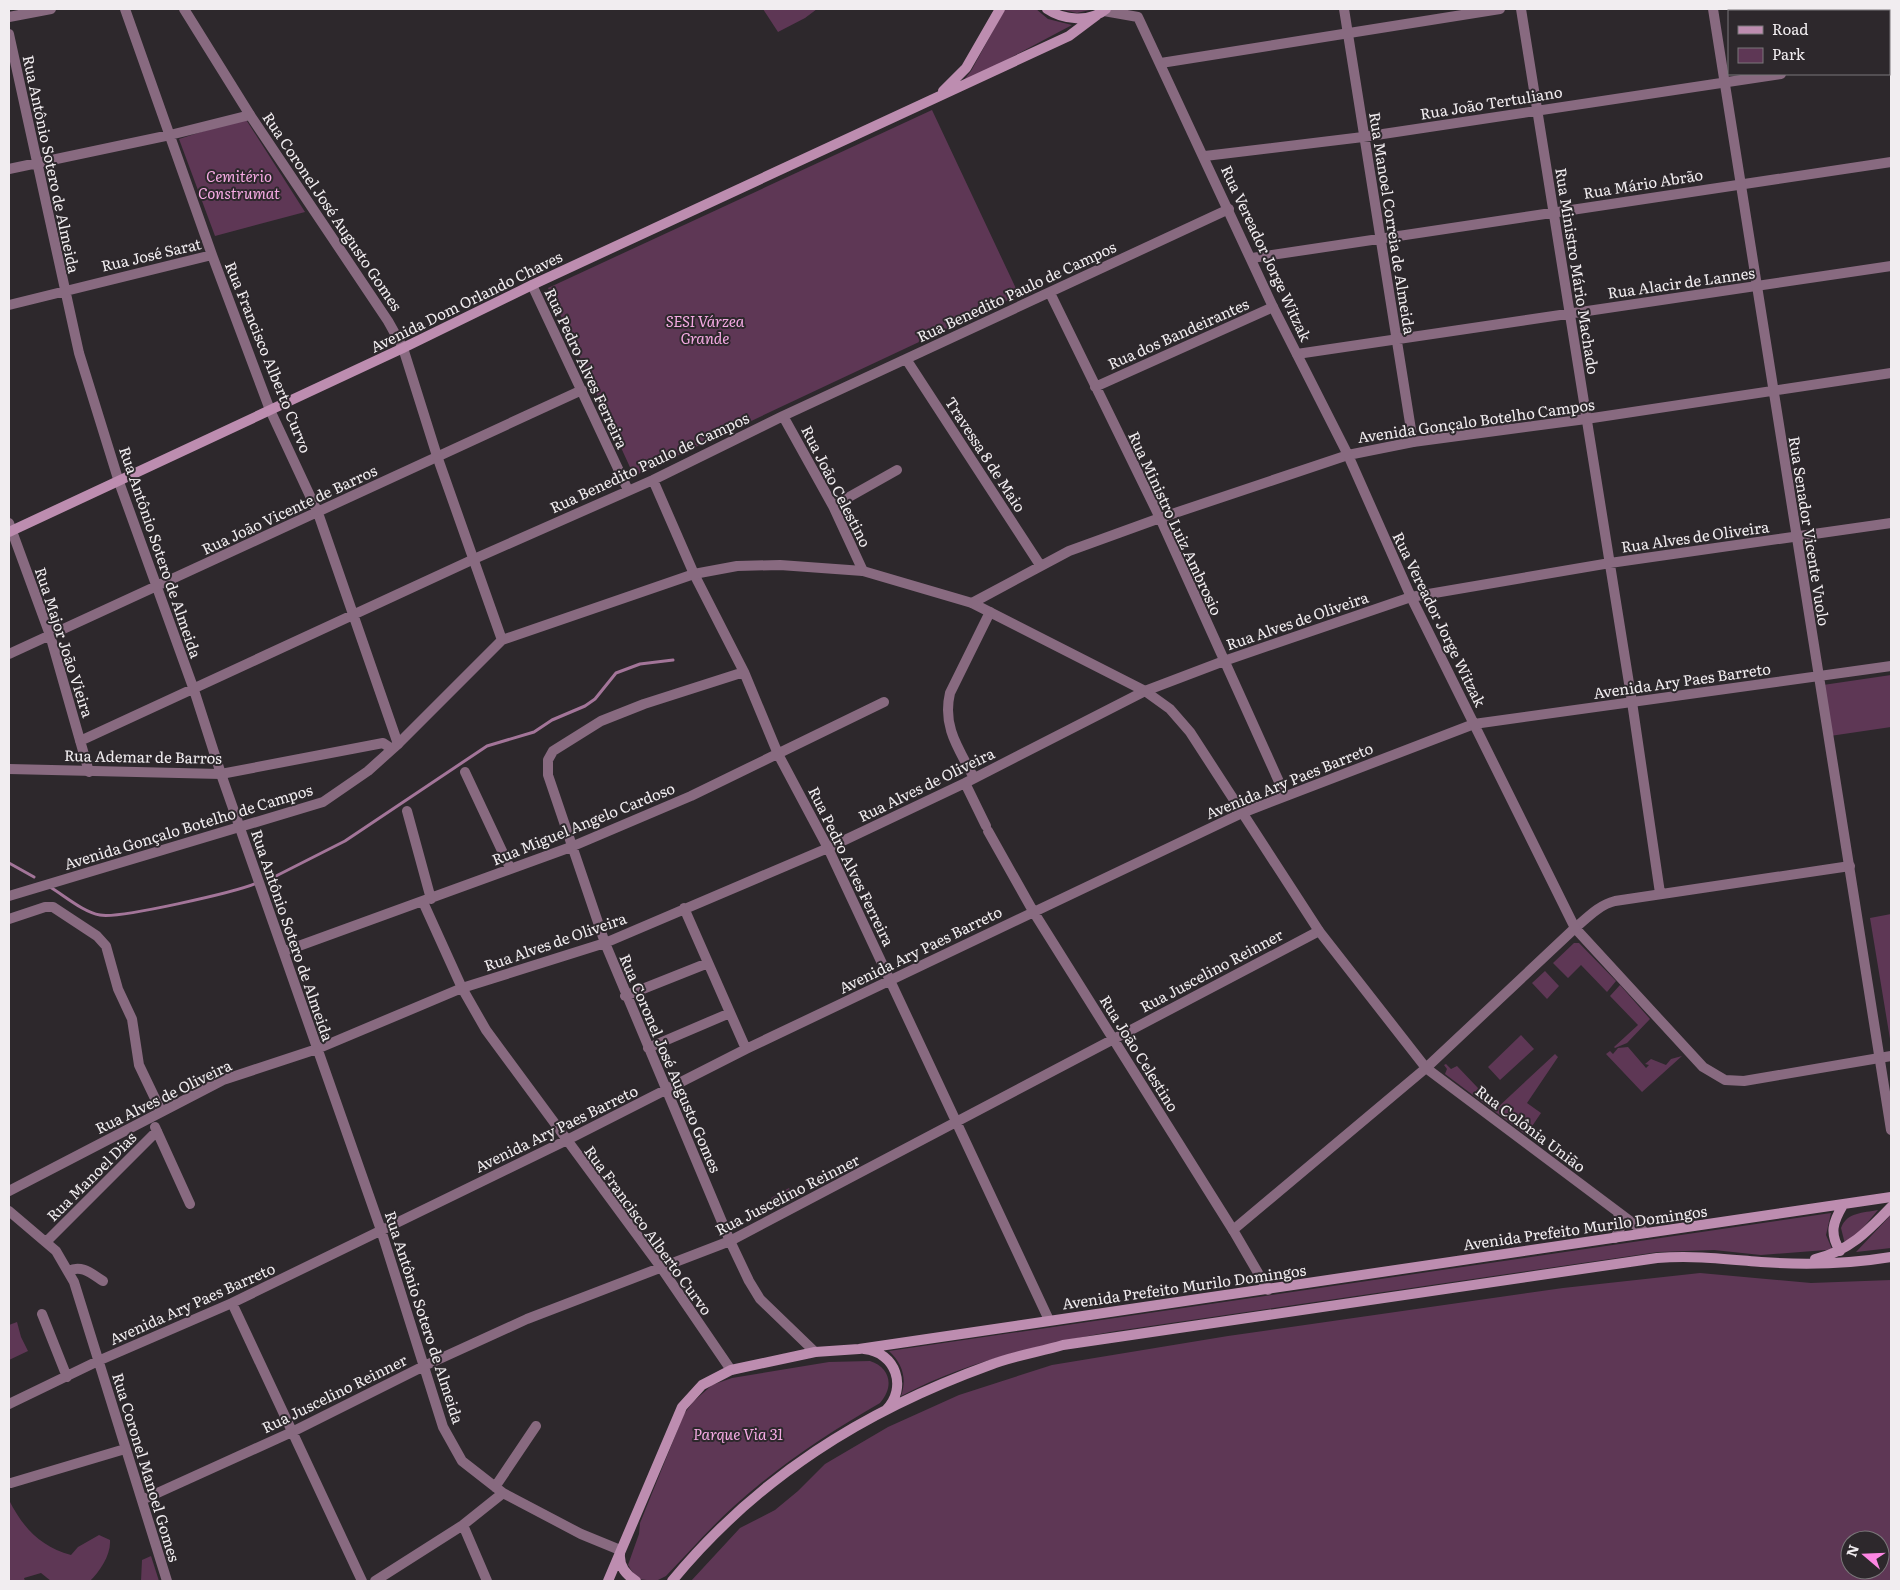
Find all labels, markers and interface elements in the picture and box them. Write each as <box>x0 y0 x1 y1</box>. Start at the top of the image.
legend <box>1728 10 1890 75</box>
text: Road <box>1772 17 1808 40</box>
text: Park <box>1772 42 1806 65</box>
street label: Rua Antônio Sotero de Almeida <box>18 53 87 276</box>
street label: Rua João Tertuliano <box>1418 79 1564 125</box>
street label: Rua Coronel José Augusto Gomes <box>258 107 409 315</box>
street label: Rua Manoel Correia de Almeida <box>1364 110 1422 337</box>
street label: Rua Vereador Jorge Witzak <box>1216 161 1318 346</box>
street label: Rua Mário Abrão <box>1581 162 1705 204</box>
park label: Cemitério Construmat <box>198 164 280 204</box>
street label: Rua Ministro Mário Machado <box>1550 166 1606 376</box>
street label: Rua José Sarat <box>99 231 203 277</box>
street label: Rua Benedito Paulo de Campos <box>913 235 1120 347</box>
street label: Avenida Dom Orlando Chaves <box>366 244 566 358</box>
street label: Rua Francisco Alberto Curvo <box>220 258 318 456</box>
street label: Rua Alacir de Lannes <box>1606 260 1756 304</box>
street label: Rua Pedro Alves Ferreira <box>540 284 635 453</box>
street label: Rua dos Bandeirantes <box>1104 291 1253 375</box>
park label: SESI Várzea Grande <box>666 309 745 349</box>
street label: Travessa 8 de Maio <box>940 392 1032 516</box>
street label: Avenida Gonçalo Botelho Campos <box>1356 392 1596 448</box>
street label: Rua Benedito Paulo de Campos <box>546 406 753 518</box>
street label: Rua João Celestino <box>796 421 878 551</box>
street label: Rua Ministro Luiz Ambrosio <box>1123 427 1229 619</box>
street label: Rua Senador Vicente Vuolo <box>1784 434 1836 628</box>
street label: Rua Antônio Sotero de Almeida <box>114 443 208 662</box>
street label: Rua João Vicente de Barros <box>197 458 381 560</box>
street label: Rua Alves de Oliveira <box>1619 514 1771 558</box>
street label: Rua Vereador Jorge Witzak <box>1388 528 1493 711</box>
street label: Rua Major João Vieira <box>30 564 100 721</box>
street label: Rua Alves de Oliveira <box>1223 585 1372 655</box>
street label: Avenida Ary Paes Barreto <box>1592 656 1772 704</box>
street label: Avenida Ary Paes Barreto <box>1202 736 1377 824</box>
street label: Rua Alves de Oliveira <box>854 741 999 827</box>
street label: Rua Ademar de Barros <box>64 743 222 769</box>
street label: Rua Miguel Angelo Cardoso <box>488 776 678 870</box>
street label: Avenida Gonçalo Botelho de Campos <box>61 777 315 875</box>
street label: Rua Pedro Alves Ferreira <box>803 782 901 951</box>
street label: Rua Antônio Sotero de Almeida <box>246 826 340 1045</box>
street label: Avenida Ary Paes Barreto <box>834 899 1006 999</box>
street label: Rua Alves de Oliveira <box>481 906 630 976</box>
street label: Rua Juscelino Reinner <box>1135 922 1287 1018</box>
street label: Rua Coronel José Augusto Gomes <box>614 950 728 1176</box>
street label: Rua João Celestino <box>1095 990 1185 1116</box>
street label: Rua Alves de Oliveira <box>91 1053 236 1139</box>
street label: Avenida Ary Paes Barreto <box>470 1078 642 1178</box>
street label: Rua Colônia União <box>1471 1079 1591 1177</box>
street label: Rua Manoel Dias <box>41 1126 141 1226</box>
street label: Rua Francisco Alberto Curvo <box>579 1140 719 1320</box>
street label: Rua Juscelino Reinner <box>711 1148 863 1240</box>
street label: Avenida Prefeito Murilo Domingos <box>1462 1198 1709 1256</box>
street label: Rua Antônio Sotero de Almeida <box>380 1208 471 1427</box>
street label: Avenida Ary Paes Barreto <box>106 1256 279 1350</box>
street label: Avenida Prefeito Murilo Domingos <box>1061 1257 1308 1315</box>
street label: Rua Juscelino Reinner <box>257 1348 411 1438</box>
street label: Rua Coronel Manoel Gomes <box>107 1370 187 1565</box>
park label: Parque Via 31 <box>693 1422 783 1445</box>
north arrow <box>1840 1530 1890 1580</box>
text: N <box>1840 1541 1863 1559</box>

